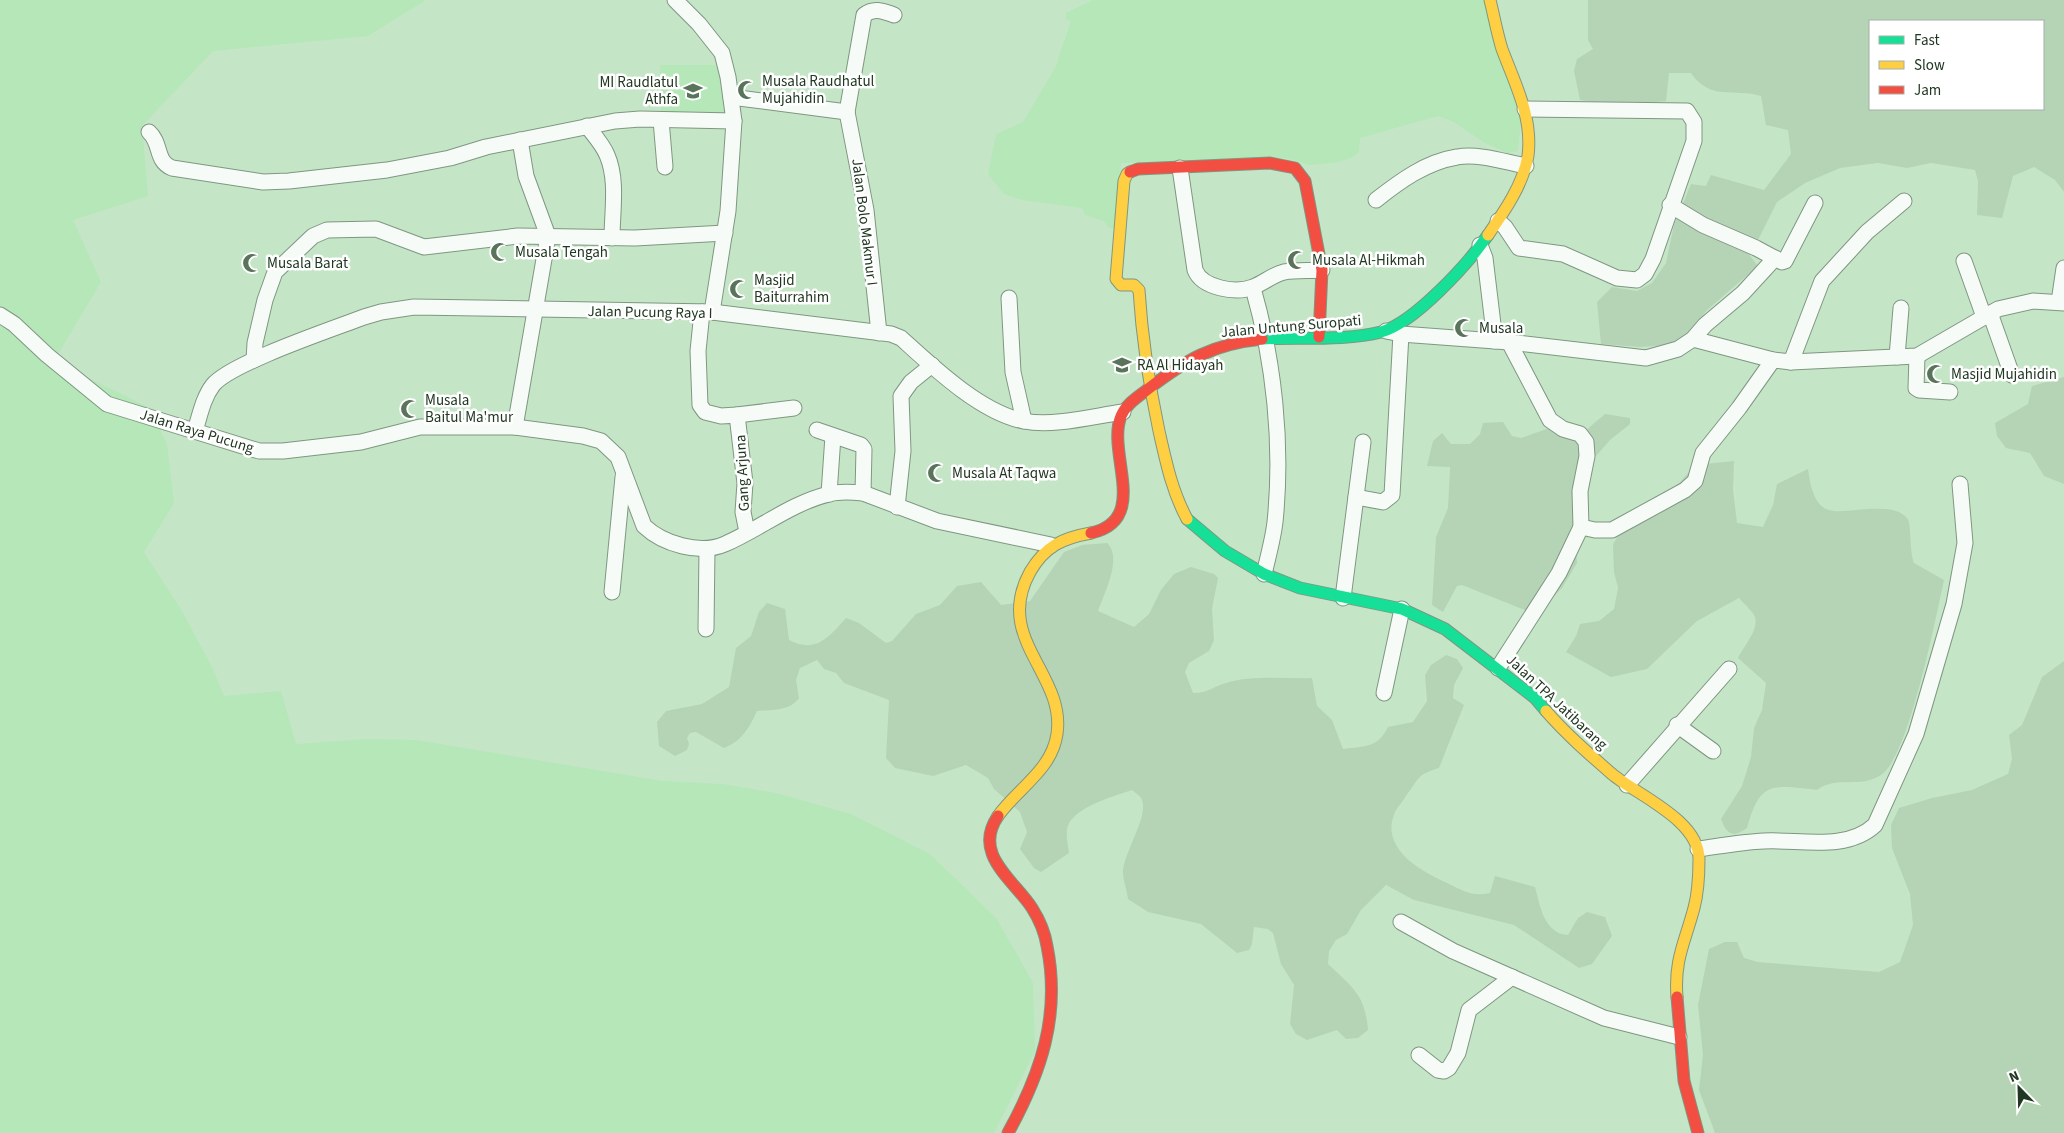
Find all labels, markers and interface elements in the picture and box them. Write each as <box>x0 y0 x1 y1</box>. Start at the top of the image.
legend <box>1869 20 2044 110</box>
text: Fast <box>1914 30 1940 51</box>
text: Slow <box>1914 55 1945 76</box>
place label: Musala Raudhatul Mujahidin <box>762 71 875 109</box>
place label: MI Raudlatul Athfa <box>599 72 678 110</box>
mosque icon: Musala Raudhatul Mujahidin <box>736 79 758 101</box>
school or university icon: MI Raudlatul Athfa <box>682 80 704 102</box>
text: Jam <box>1914 80 1941 101</box>
street label: Jalan Bolo Makmur I <box>846 157 883 287</box>
mosque icon: Musala Tengah <box>489 241 511 263</box>
place label: Musala Tengah <box>515 242 608 263</box>
mosque icon: Musala Al-Hikmah <box>1286 249 1308 271</box>
place label: Musala Al-Hikmah <box>1312 250 1425 271</box>
mosque icon: Musala Barat <box>241 252 263 274</box>
place label: Musala Barat <box>267 253 348 274</box>
place label: Masjid Baiturrahim <box>754 270 829 308</box>
mosque icon: Masjid Baiturrahim <box>728 278 750 300</box>
street label: Jalan Pucung Raya I <box>587 301 713 324</box>
street label: Jalan Untung Suropati <box>1220 310 1362 343</box>
mosque icon: Musala <box>1453 317 1475 339</box>
place label: Musala <box>1479 318 1523 339</box>
school or university icon: RA Al Hidayah <box>1111 354 1133 376</box>
place label: RA Al Hidayah <box>1137 355 1223 376</box>
mosque icon: Masjid Mujahidin <box>1925 363 1947 385</box>
place label: Masjid Mujahidin <box>1951 364 2057 385</box>
place label: Musala Baitul Ma'mur <box>425 390 514 428</box>
mosque icon: Musala Baitul Ma'mur <box>399 398 421 420</box>
street label: Jalan Raya Pucung <box>137 404 257 459</box>
street label: Gang Arjuna <box>730 434 755 512</box>
mosque icon: Musala At Taqwa <box>926 462 948 484</box>
place label: Musala At Taqwa <box>952 463 1056 484</box>
street label: Jalan TPA Jatibarang <box>1501 650 1612 755</box>
north arrow <box>1994 1063 2044 1113</box>
text: N <box>2006 1066 2023 1088</box>

